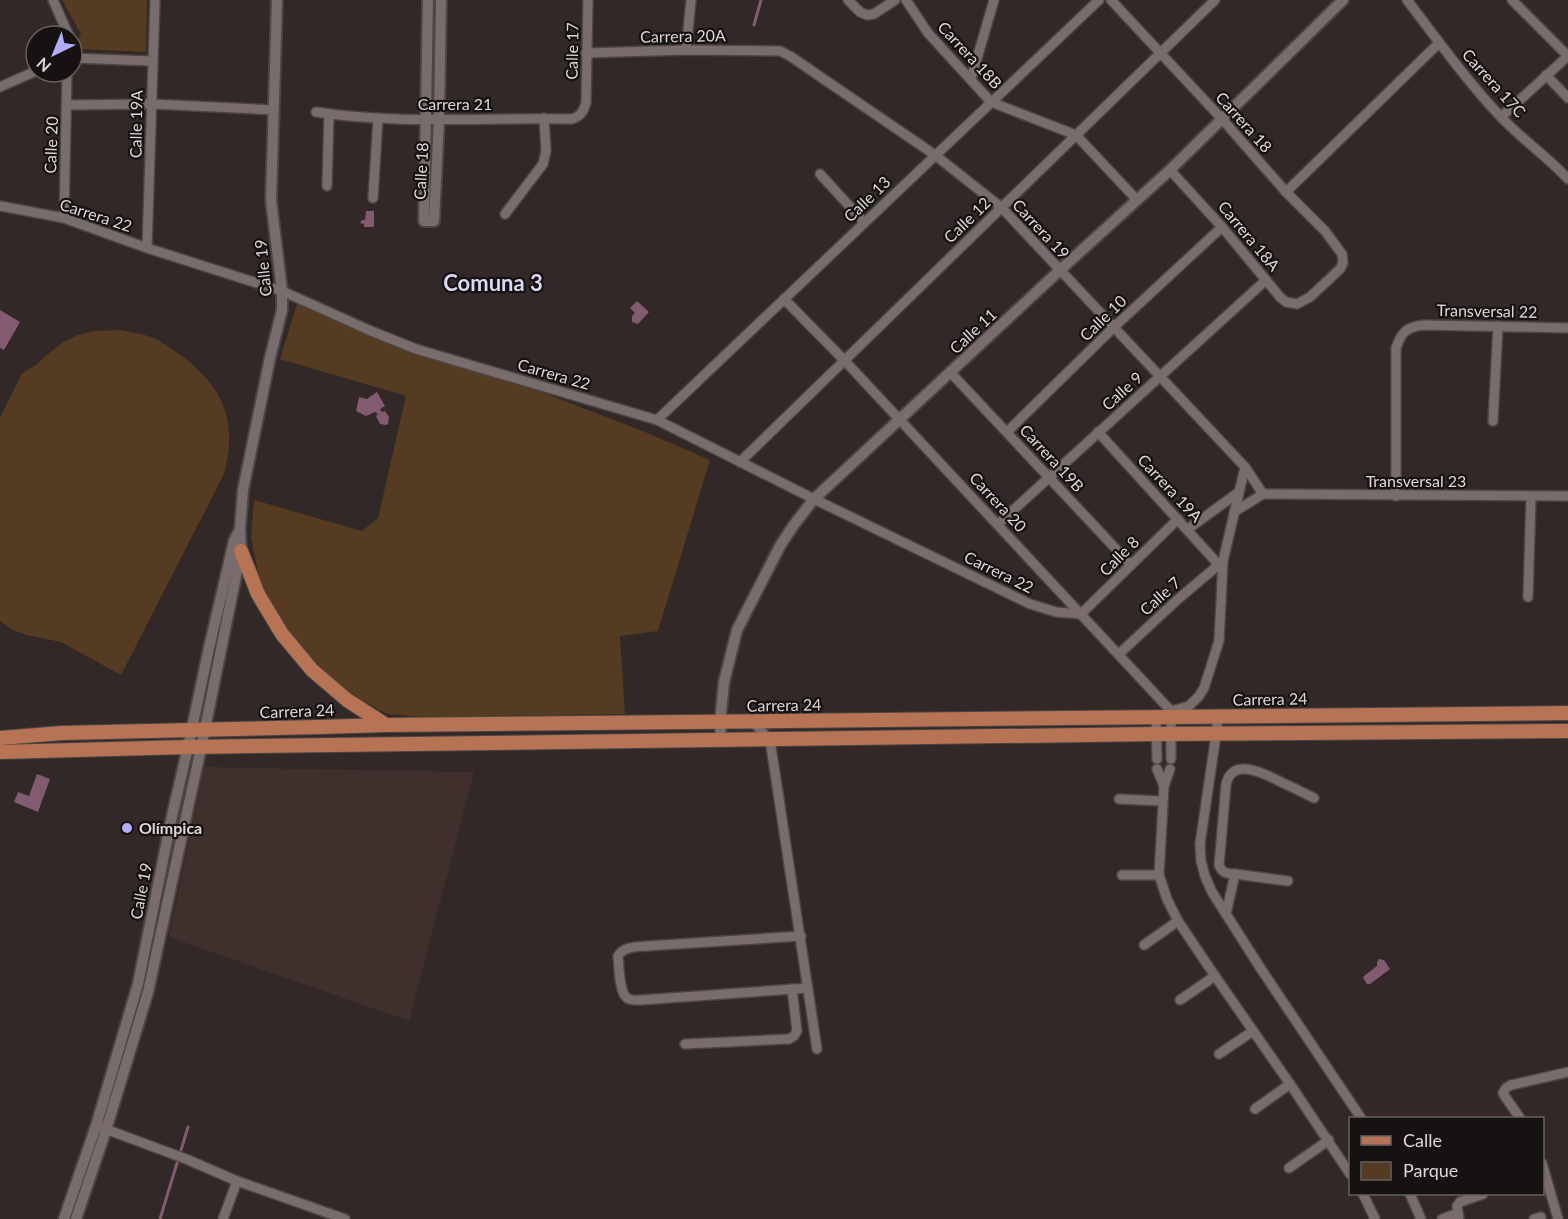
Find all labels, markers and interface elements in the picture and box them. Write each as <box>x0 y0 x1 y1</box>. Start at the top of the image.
street label: Carrera 18B <box>934 17 1006 92</box>
street label: Calle 17 <box>562 22 581 80</box>
north arrow <box>24 24 84 84</box>
street label: Carrera 20A <box>640 25 726 46</box>
street label: Carrera 17C <box>1459 45 1530 121</box>
text: N <box>32 54 54 76</box>
street label: Carrera 18 <box>1212 88 1276 156</box>
street label: Calle 19A <box>125 90 146 158</box>
street label: Carrera 21 <box>418 94 492 113</box>
street label: Calle 20 <box>40 116 61 174</box>
street label: Calle 18 <box>410 142 431 200</box>
street label: Calle 13 <box>839 172 894 225</box>
street label: Calle 12 <box>939 193 994 246</box>
street label: Carrera 22 <box>58 194 135 235</box>
street label: Carrera 19 <box>1009 195 1074 262</box>
street label: Carrera 18A <box>1215 197 1284 275</box>
street label: Calle 19 <box>250 239 275 298</box>
district label: Comuna 3 <box>443 269 543 296</box>
street label: Calle 10 <box>1075 291 1130 344</box>
street label: Transversal 22 <box>1437 300 1537 321</box>
street label: Calle 11 <box>945 304 1000 357</box>
street label: Carrera 22 <box>516 354 593 393</box>
street label: Calle 9 <box>1097 368 1146 414</box>
street label: Carrera 19B <box>1016 420 1088 495</box>
street label: Carrera 19A <box>1134 450 1207 526</box>
street label: Carrera 20 <box>966 468 1031 535</box>
street label: Transversal 23 <box>1366 471 1466 490</box>
street label: Calle 8 <box>1095 532 1142 579</box>
street label: Carrera 22 <box>961 547 1037 596</box>
street label: Calle 7 <box>1135 573 1184 619</box>
street label: Carrera 24 <box>1232 688 1308 709</box>
street label: Carrera 24 <box>746 694 822 715</box>
street label: Carrera 24 <box>259 700 335 721</box>
place label: Olímpica <box>139 818 202 837</box>
marker: Olímpica <box>120 821 134 835</box>
street label: Calle 19 <box>126 861 155 921</box>
legend <box>1349 1117 1544 1195</box>
text: Calle <box>1403 1129 1442 1151</box>
text: Parque <box>1403 1159 1458 1181</box>

